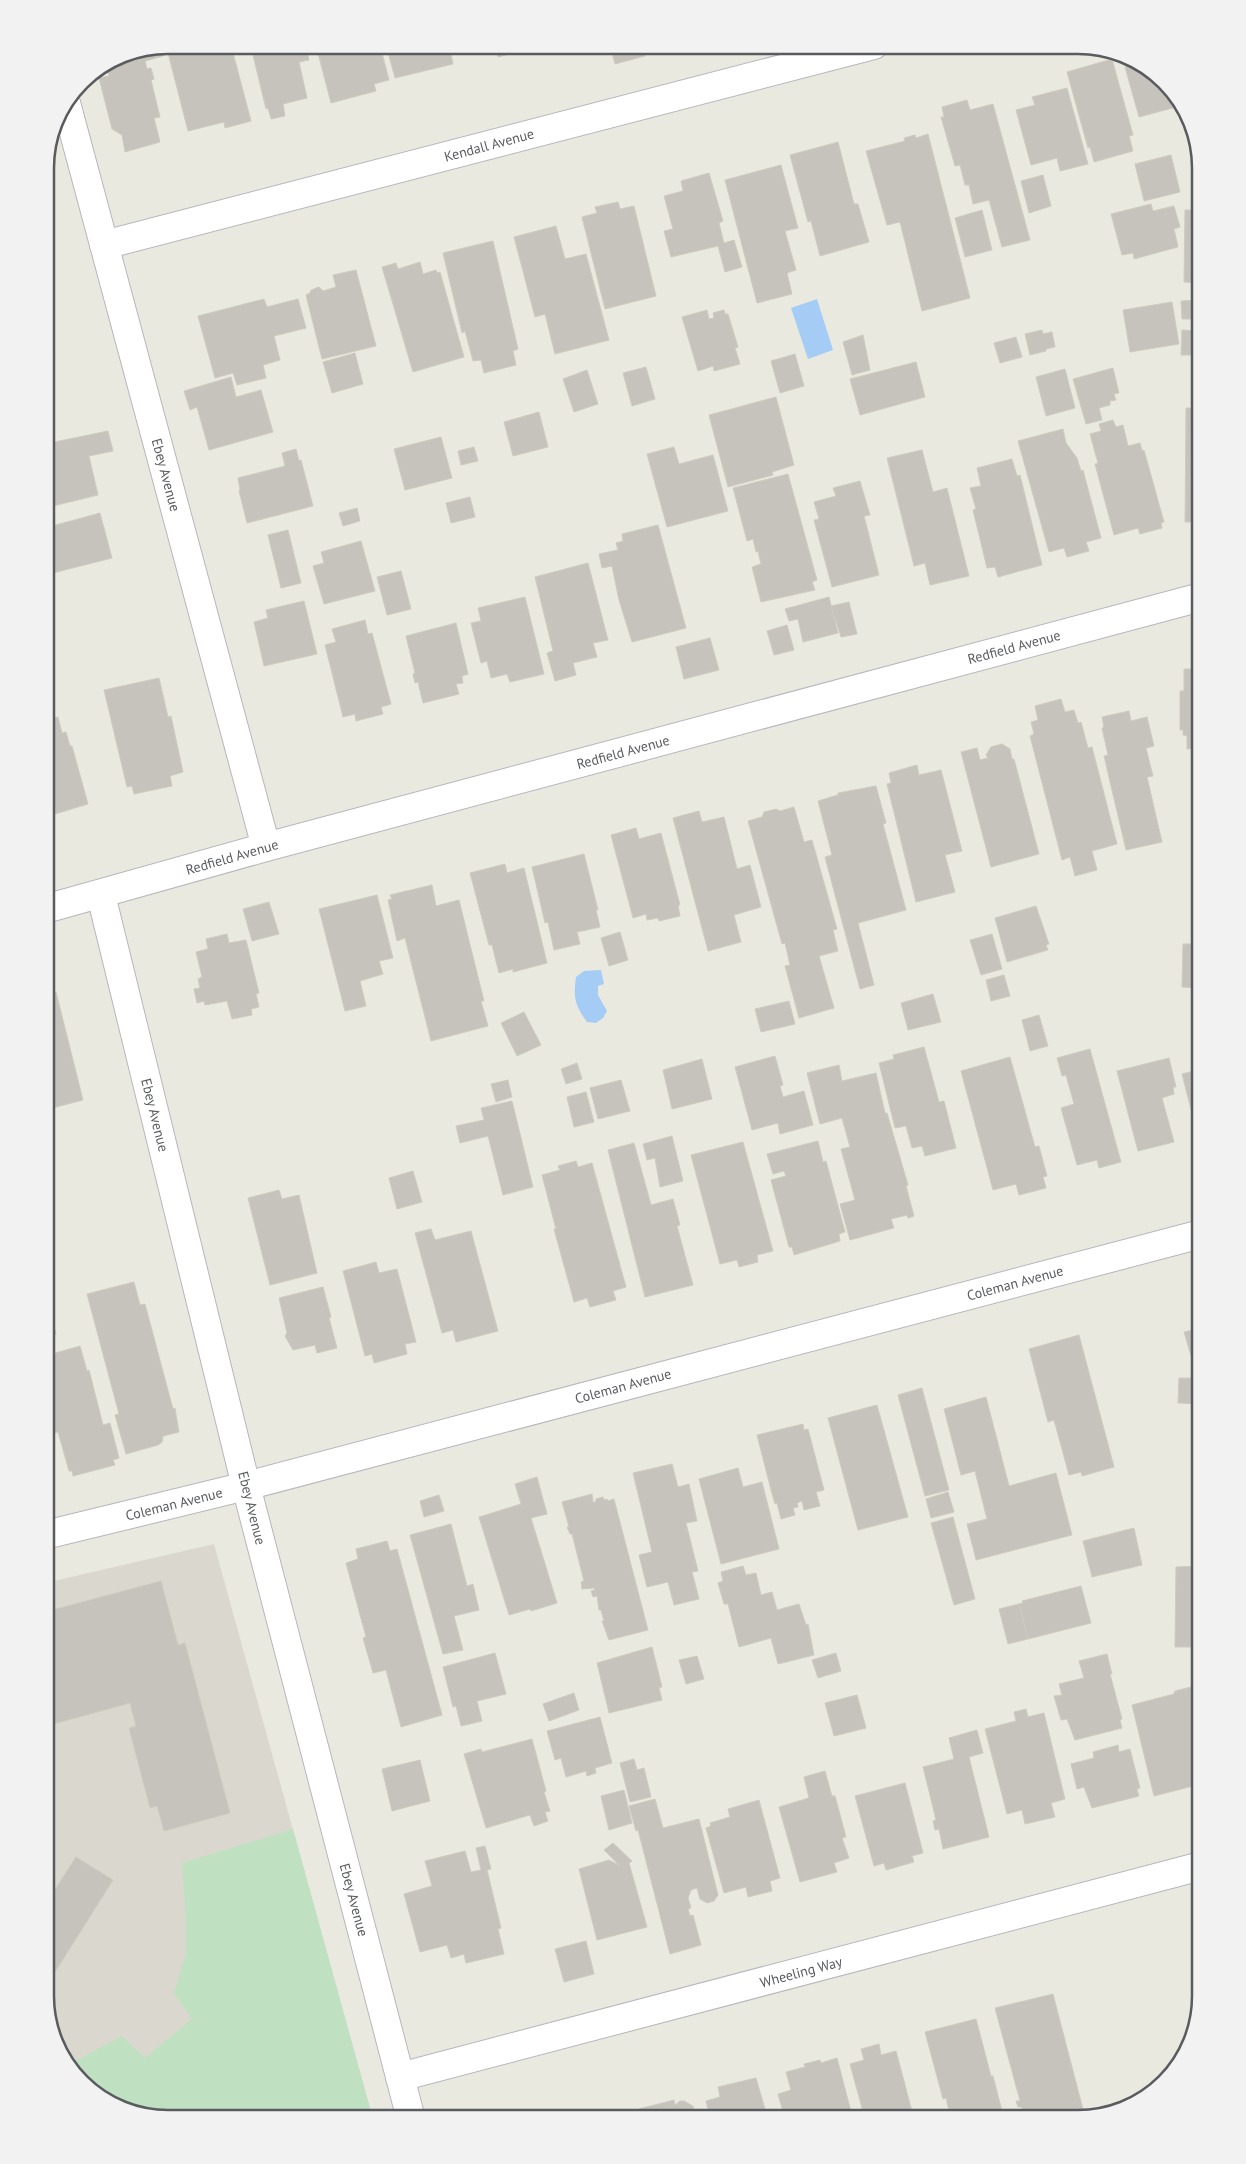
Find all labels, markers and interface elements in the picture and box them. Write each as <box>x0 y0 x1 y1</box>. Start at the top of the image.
street label: Kendall Avenue <box>442 124 536 166</box>
street label: Ebey Avenue <box>148 436 184 514</box>
street label: Redfield Avenue <box>965 626 1063 668</box>
street label: Redfield Avenue <box>574 731 672 773</box>
street label: Redfield Avenue <box>184 835 280 879</box>
street label: Ebey Avenue <box>137 1076 173 1154</box>
street label: Coleman Avenue <box>965 1261 1065 1305</box>
street label: Coleman Avenue <box>573 1364 673 1408</box>
street label: Ebey Avenue <box>234 1469 270 1547</box>
street label: Coleman Avenue <box>124 1483 224 1525</box>
street label: Ebey Avenue <box>336 1861 372 1939</box>
street label: Wheeling Way <box>758 1952 844 1992</box>

